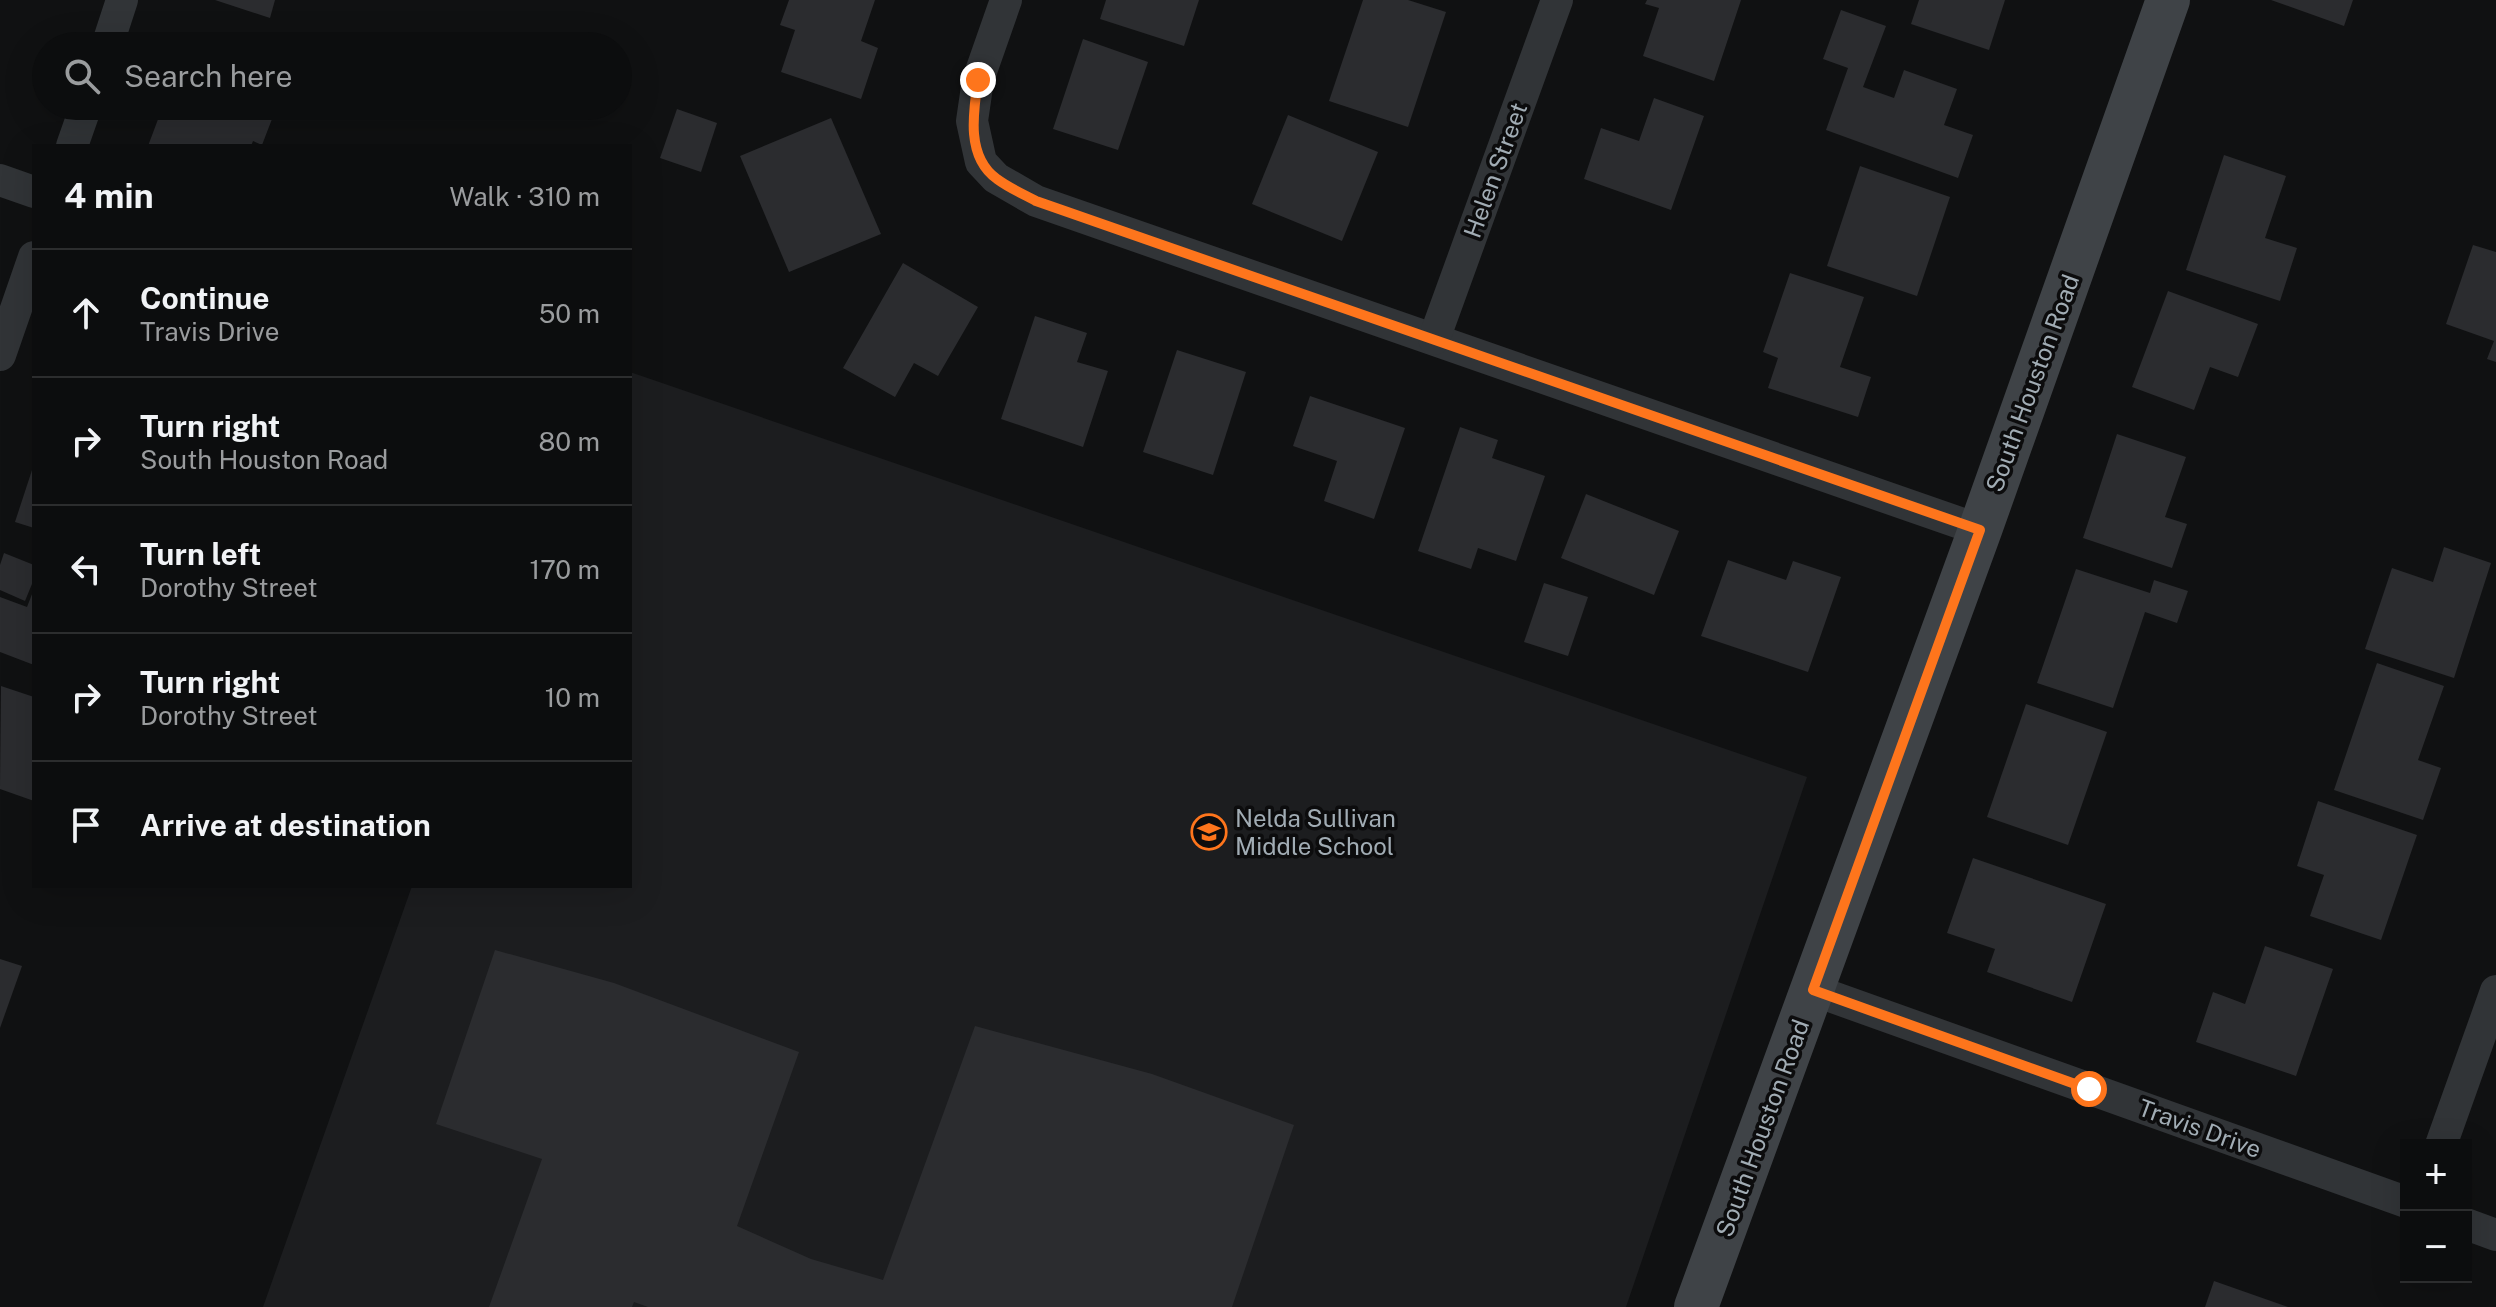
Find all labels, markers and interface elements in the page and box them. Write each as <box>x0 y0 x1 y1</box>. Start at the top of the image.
search box <box>32 32 632 120</box>
icon: search <box>60 54 104 98</box>
text: Search here <box>124 58 292 94</box>
route end <box>960 62 996 98</box>
street label: Helen Street <box>1458 99 1532 241</box>
text: 4 min <box>64 176 154 216</box>
text: Walk · 310 m <box>450 181 600 212</box>
street label: South Houston Road <box>1980 271 2084 495</box>
text: Continue <box>140 280 270 316</box>
icon: ahead <box>64 291 108 335</box>
text: 50 m <box>539 298 600 329</box>
text: Travis Drive <box>140 316 279 347</box>
text: Turn right <box>140 408 280 444</box>
icon: right <box>64 419 108 463</box>
text: 80 m <box>539 426 600 457</box>
text: South Houston Road <box>140 444 388 475</box>
text: Turn left <box>140 536 261 572</box>
icon: left <box>64 547 108 591</box>
text: 170 m <box>530 554 600 585</box>
text: Dorothy Street <box>140 572 318 603</box>
text: Turn right <box>140 664 280 700</box>
icon: right <box>64 675 108 719</box>
text: 10 m <box>545 682 600 713</box>
text: Dorothy Street <box>140 700 318 731</box>
icon: arrive <box>64 803 108 847</box>
place label: Nelda Sullivan Middle School <box>1235 804 1396 860</box>
text: Arrive at destination <box>140 807 431 843</box>
school or university icon: Nelda Sullivan Middle School <box>1190 813 1228 851</box>
street label: South Houston Road <box>1710 1016 1814 1240</box>
route start <box>2071 1071 2107 1107</box>
street label: Travis Drive <box>2135 1093 2265 1163</box>
map controls <box>2400 1139 2472 1283</box>
button: + <box>2400 1139 2472 1211</box>
button: − <box>2400 1211 2472 1283</box>

